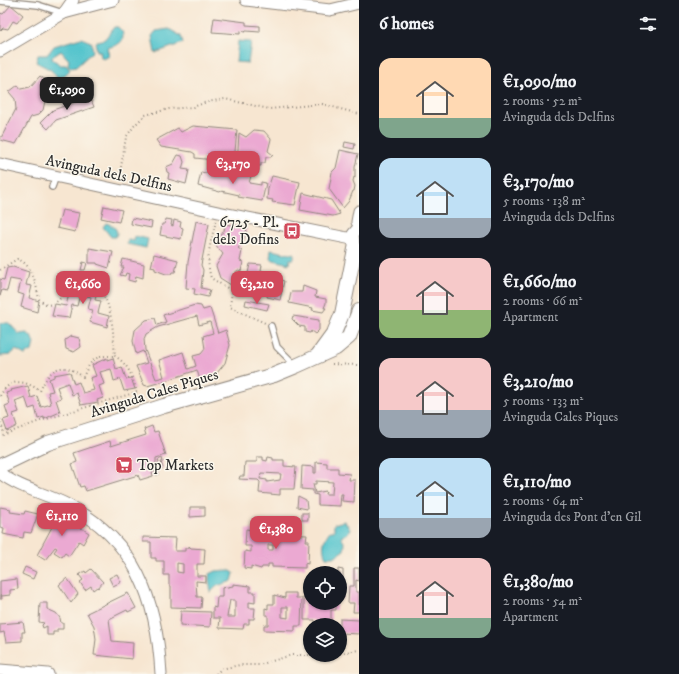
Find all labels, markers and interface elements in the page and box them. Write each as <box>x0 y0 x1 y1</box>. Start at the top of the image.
text: 6 homes <box>379 13 434 35</box>
icon: filters <box>637 13 659 35</box>
text: €1,090/mo <box>503 71 576 93</box>
icon: home <box>411 74 459 122</box>
pin: €1,090 <box>34 77 100 111</box>
text: €1,090 <box>49 82 85 98</box>
text: 2 rooms · 52 m² <box>503 93 582 109</box>
text: Avinguda dels Delfins <box>503 109 615 125</box>
street label: Avinguda dels Delfins <box>44 151 174 196</box>
pin: €3,170 <box>200 151 266 185</box>
text: €3,170 <box>216 156 250 172</box>
text: €3,170/mo <box>503 171 574 193</box>
icon: home <box>411 174 459 222</box>
text: 5 rooms · 138 m² <box>503 193 585 209</box>
text: Avinguda dels Delfins <box>503 209 615 225</box>
place label: 6725 - Pl. dels Dofins <box>213 213 279 249</box>
bus stop icon: 6725 - Pl. dels Dofins <box>282 221 302 241</box>
pin: €1,660 <box>50 271 116 305</box>
pin: €3,210 <box>224 271 290 305</box>
text: €1,660/mo <box>503 271 576 293</box>
icon: home <box>411 274 459 322</box>
text: €1,660 <box>65 276 101 292</box>
text: €3,210 <box>240 276 274 292</box>
text: 2 rooms · 66 m² <box>503 293 582 309</box>
text: Apartment <box>503 309 558 325</box>
street label: Avinguda Cales Piques <box>88 365 220 422</box>
text: €3,210/mo <box>503 371 573 393</box>
icon: home <box>411 374 459 422</box>
text: 5 rooms · 133 m² <box>503 393 583 409</box>
text: Avinguda Cales Piques <box>503 409 618 425</box>
supermarket icon: Top Markets <box>114 455 134 475</box>
place label: Top Markets <box>137 456 214 475</box>
text: €1,110/mo <box>503 471 571 493</box>
icon: home <box>411 474 459 522</box>
text: 2 rooms · 64 m² <box>503 493 583 509</box>
pin: €1,110 <box>29 503 95 537</box>
text: €1,110 <box>46 508 78 524</box>
text: Avinguda des Pont d'en Gil <box>503 509 642 525</box>
pin: €1,380 <box>243 516 309 550</box>
text: €1,380 <box>259 521 293 537</box>
map controls <box>303 566 347 662</box>
button: locate <box>303 566 347 610</box>
text: €1,380/mo <box>503 571 573 593</box>
icon: home <box>411 574 459 622</box>
text: 2 rooms · 54 m² <box>503 593 582 609</box>
text: Apartment <box>503 609 558 625</box>
button: layers <box>303 618 347 662</box>

